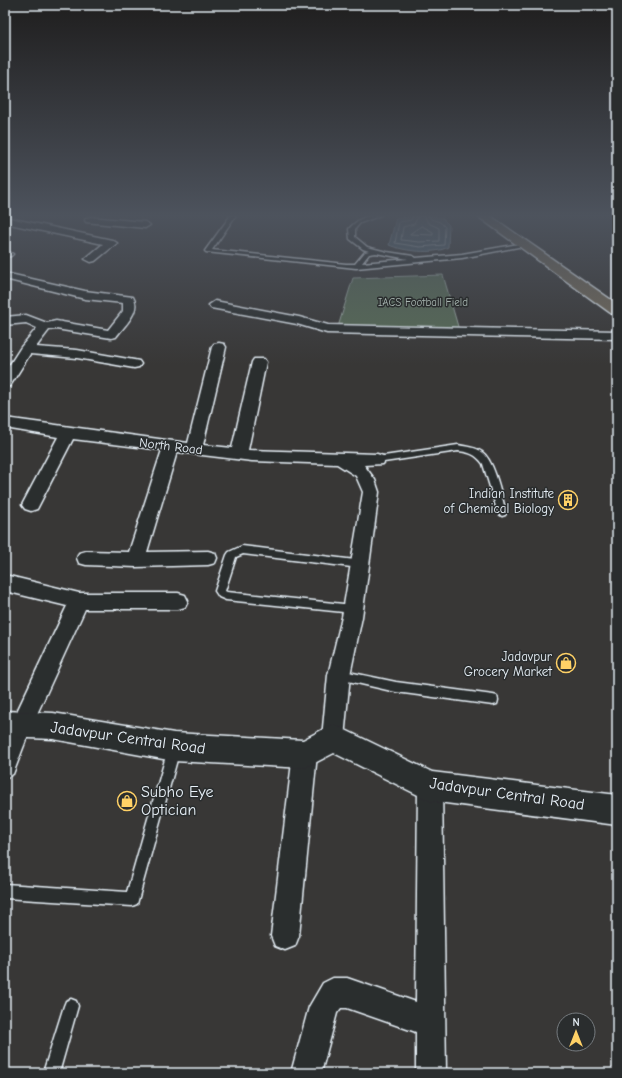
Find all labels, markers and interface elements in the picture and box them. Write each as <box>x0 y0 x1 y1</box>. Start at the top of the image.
park label: IACS Football Field <box>378 296 468 309</box>
street label: North Road <box>138 435 204 457</box>
place label: Indian Institute of Chemical Biology <box>444 486 554 516</box>
building icon: Indian Institute of Chemical Biology <box>557 489 579 511</box>
place label: Jadavpur Grocery Market <box>464 649 553 679</box>
shop icon: Jadavpur Grocery Market <box>555 652 577 674</box>
street label: Jadavpur Central Road <box>49 718 207 758</box>
street label: Jadavpur Central Road <box>428 774 586 814</box>
place label: Subho Eye Optician <box>141 783 214 819</box>
shop icon: Subho Eye Optician <box>116 790 138 812</box>
north arrow <box>556 1012 596 1052</box>
text: N <box>572 1016 580 1029</box>

